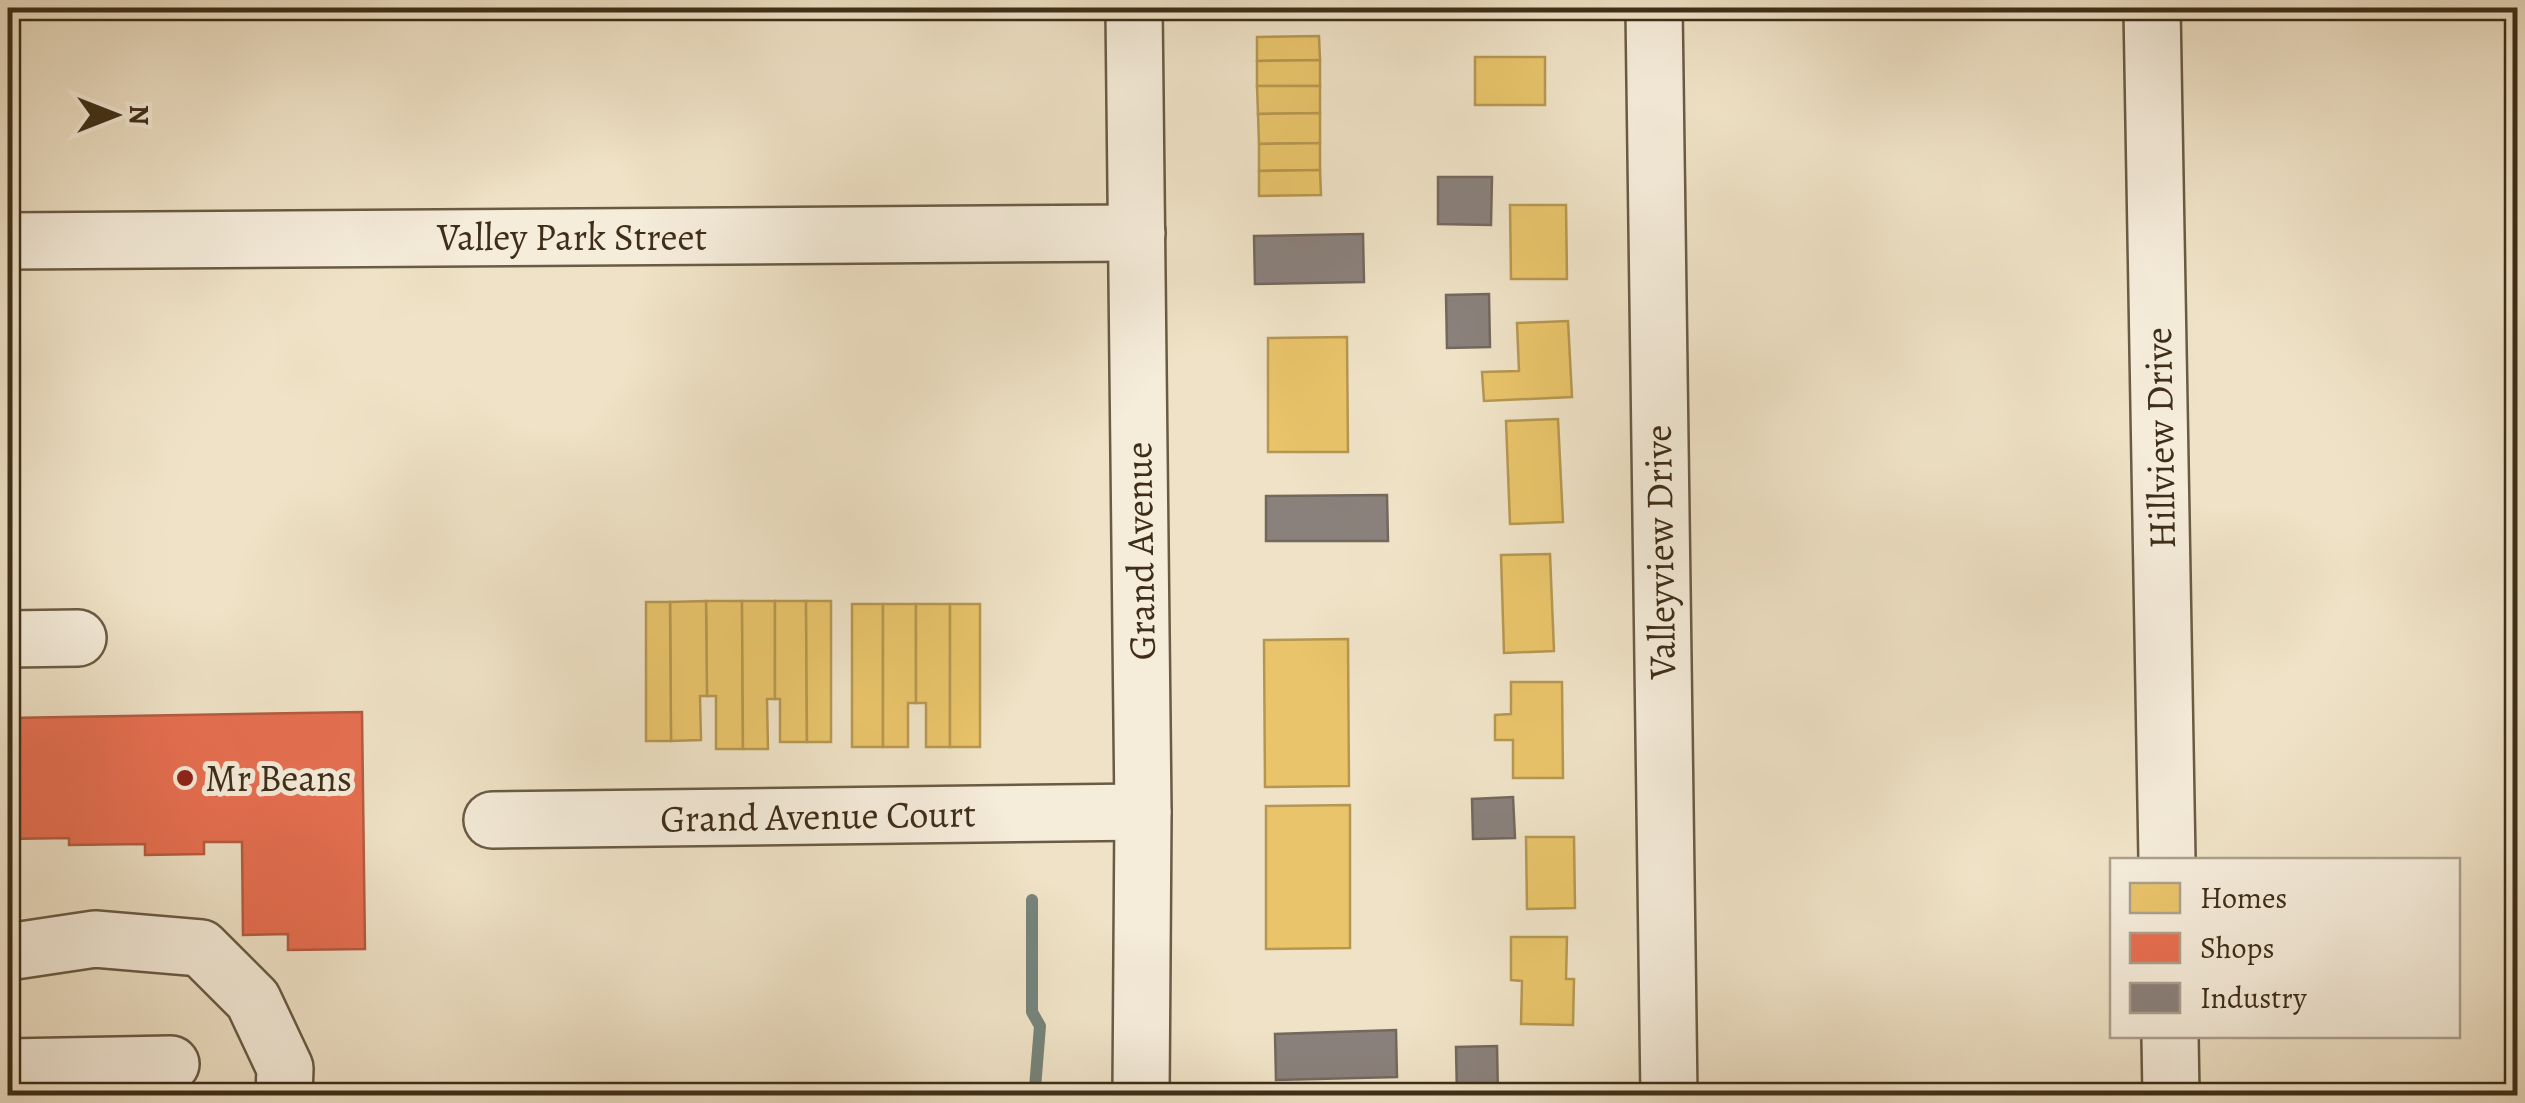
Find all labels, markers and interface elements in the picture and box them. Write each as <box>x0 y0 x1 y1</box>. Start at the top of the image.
north arrow <box>65 65 165 165</box>
text: N <box>120 105 158 125</box>
street label: Valley Park Street <box>436 211 707 263</box>
street label: Hillview Drive <box>2132 327 2188 549</box>
street label: Valleyview Drive <box>1632 424 1688 681</box>
street label: Grand Avenue <box>1112 441 1168 661</box>
place label: Mr Beans <box>205 752 352 804</box>
marker: Mr Beans <box>174 767 196 789</box>
street label: Grand Avenue Court <box>660 787 976 845</box>
legend <box>2110 858 2460 1038</box>
text: Homes <box>2200 878 2287 918</box>
text: Shops <box>2200 928 2274 968</box>
text: Industry <box>2200 978 2307 1018</box>

